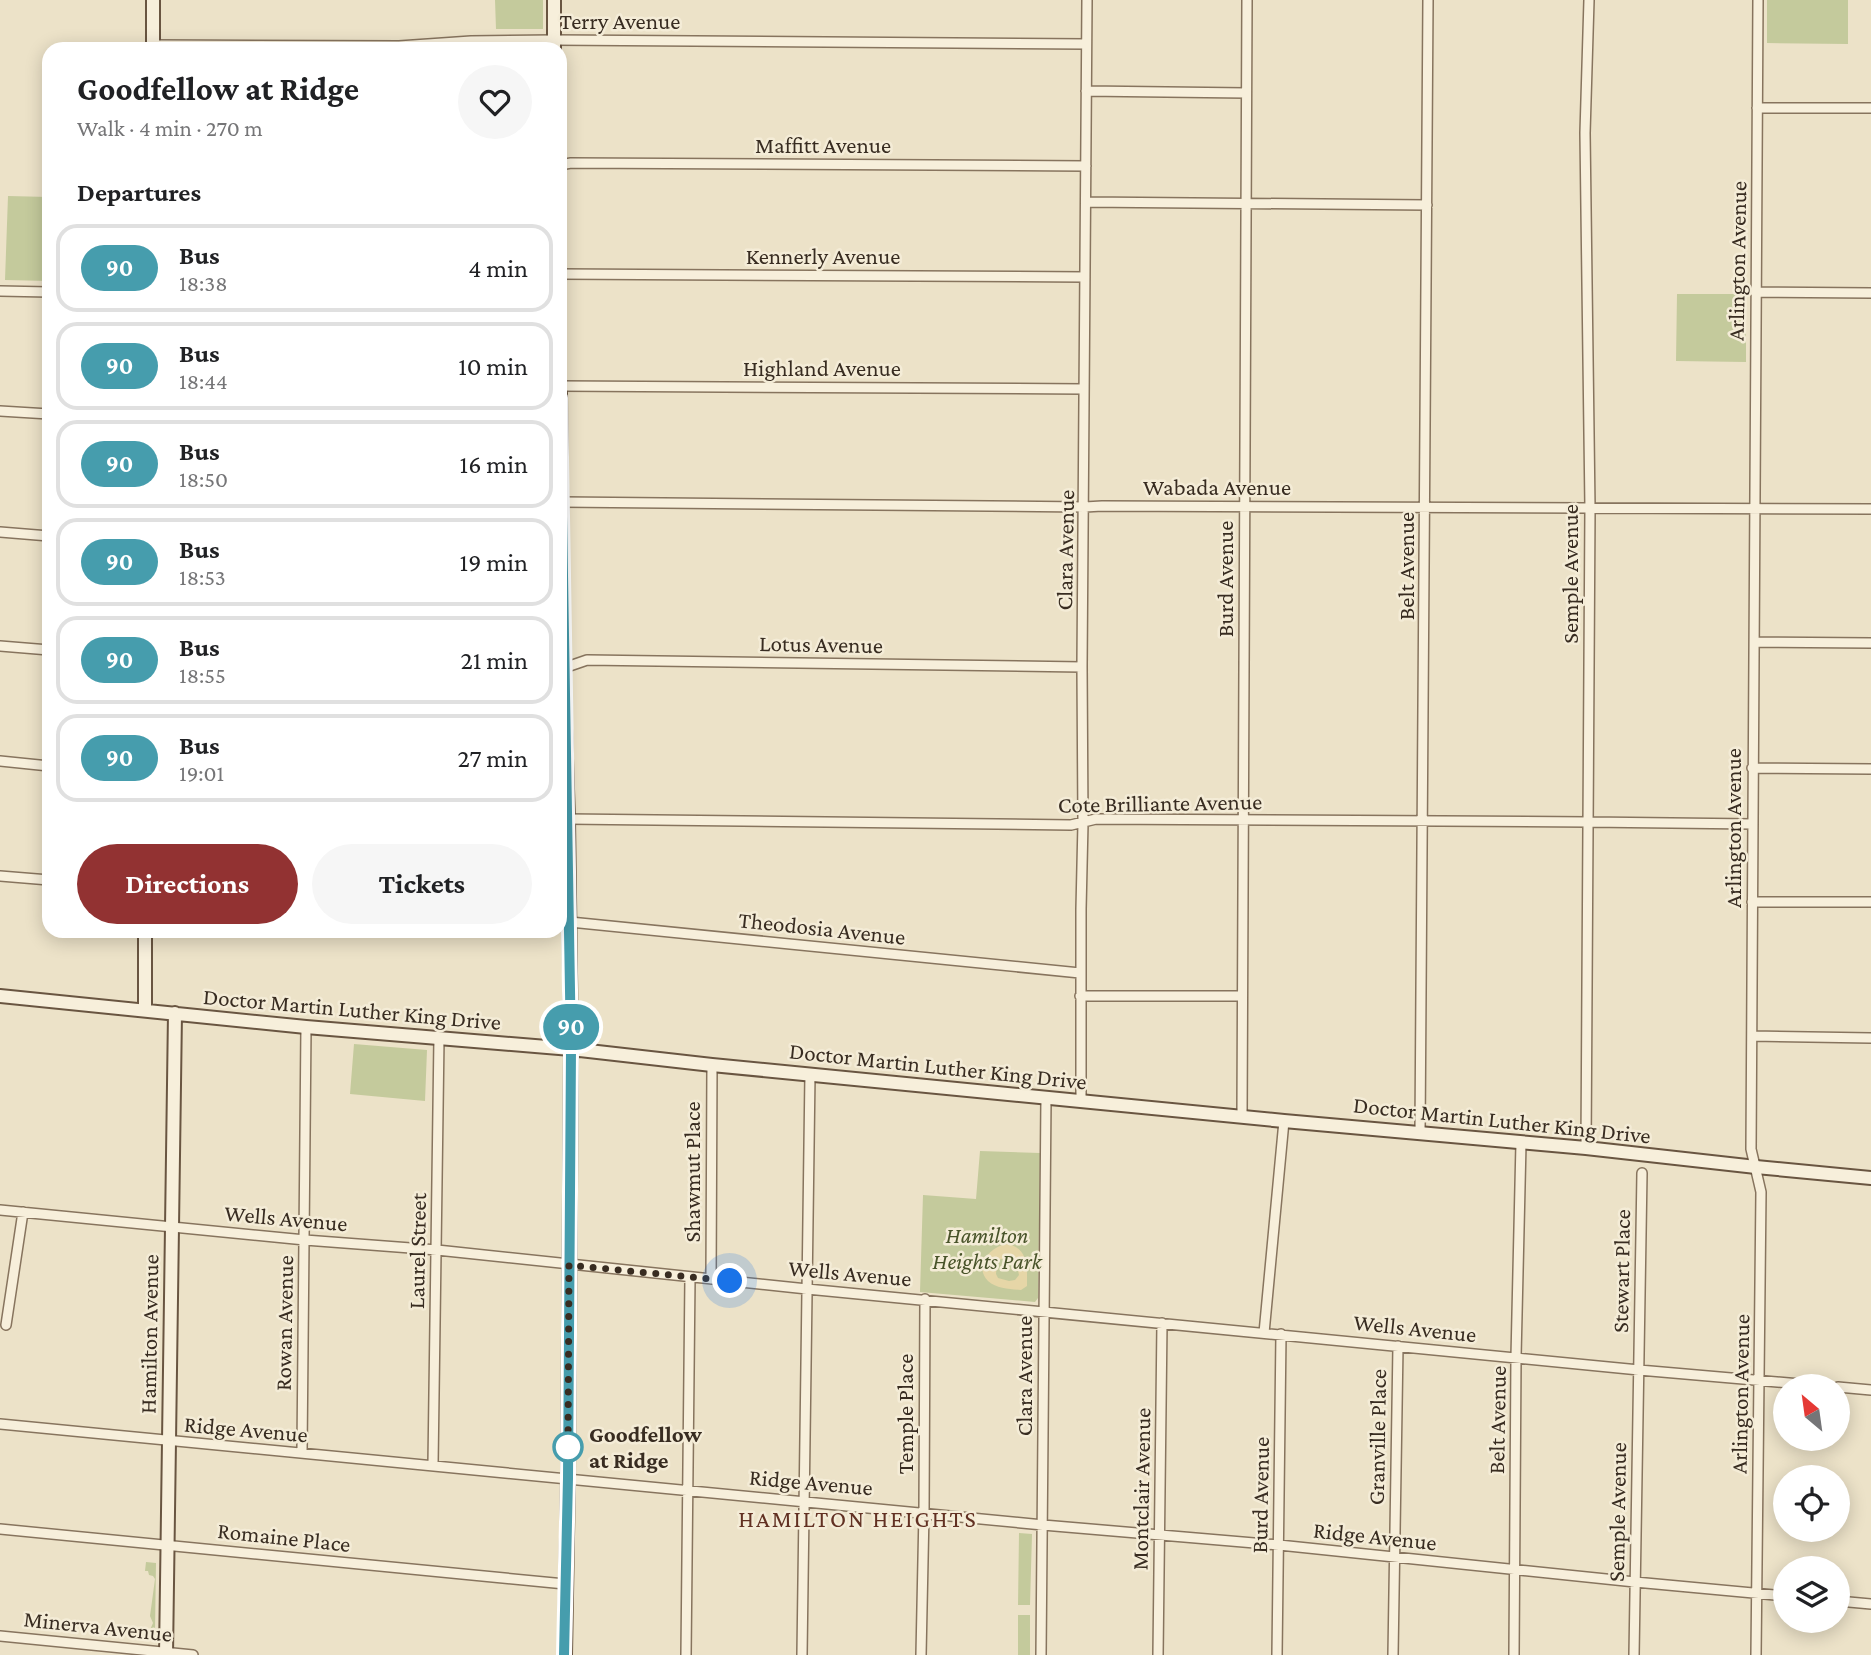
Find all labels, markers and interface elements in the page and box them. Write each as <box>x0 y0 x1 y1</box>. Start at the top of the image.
street label: Terry Avenue <box>560 8 680 34</box>
button: heart <box>458 65 532 139</box>
text: Goodfellow at Ridge <box>77 70 359 107</box>
text: Walk · 4 min · 270 m <box>77 115 263 141</box>
street label: Maffitt Avenue <box>755 132 891 158</box>
text: Departures <box>77 178 201 207</box>
street label: Arlington Avenue <box>1723 181 1751 341</box>
text: Bus <box>179 241 220 270</box>
street label: Kennerly Avenue <box>746 243 900 269</box>
text: 90 <box>106 254 133 281</box>
text: 4 min <box>468 254 528 283</box>
text: 18:38 <box>179 270 228 296</box>
text: Bus <box>179 339 220 368</box>
text: 90 <box>106 352 133 379</box>
text: 10 min <box>458 352 528 381</box>
street label: Highland Avenue <box>743 355 901 381</box>
text: 18:44 <box>179 368 228 394</box>
text: Bus <box>179 437 220 466</box>
text: 90 <box>106 450 133 477</box>
text: 16 min <box>460 450 528 479</box>
text: 18:50 <box>179 466 228 492</box>
street label: Wabada Avenue <box>1143 474 1291 500</box>
street label: Clara Avenue <box>1051 489 1079 611</box>
street label: Semple Avenue <box>1557 504 1583 644</box>
street label: Belt Avenue <box>1393 512 1419 620</box>
street label: Burd Avenue <box>1212 521 1238 637</box>
text: Bus <box>179 535 220 564</box>
text: 90 <box>106 548 133 575</box>
text: 19 min <box>460 548 528 577</box>
text: 18:53 <box>179 564 226 590</box>
street label: Lotus Avenue <box>759 630 883 658</box>
text: Bus <box>179 633 220 662</box>
text: 90 <box>106 646 133 673</box>
text: 21 min <box>460 646 528 675</box>
text: 18:55 <box>179 662 226 688</box>
text: Bus <box>179 731 220 760</box>
text: 90 <box>106 744 133 771</box>
text: 27 min <box>457 744 528 773</box>
street label: Arlington Avenue <box>1720 748 1746 908</box>
text: 19:01 <box>179 760 224 786</box>
street label: Cote Brilliante Avenue <box>1058 788 1262 818</box>
button: Directions <box>77 844 298 924</box>
button: Tickets <box>312 844 532 924</box>
street label: Theodosia Avenue <box>737 906 907 950</box>
street label: Doctor Martin Luther King Drive <box>202 983 502 1035</box>
line badge: 90 <box>540 1004 602 1050</box>
text: 90 <box>557 1013 585 1040</box>
street label: Doctor Martin Luther King Drive <box>788 1037 1088 1095</box>
street label: Doctor Martin Luther King Drive <box>1352 1091 1652 1149</box>
street label: Shawmut Place <box>679 1102 705 1243</box>
street label: Laurel Street <box>403 1192 431 1309</box>
street label: Wells Avenue <box>223 1200 349 1236</box>
street label: Stewart Place <box>1607 1209 1635 1333</box>
park label: Hamilton Heights Park <box>932 1222 1043 1274</box>
street label: Hamilton Avenue <box>135 1254 163 1414</box>
street label: Rowan Avenue <box>270 1255 298 1391</box>
street label: Wells Avenue <box>787 1255 913 1291</box>
your location <box>712 1263 747 1298</box>
street label: Wells Avenue <box>1352 1309 1478 1347</box>
street label: Arlington Avenue <box>1726 1314 1754 1474</box>
street label: Clara Avenue <box>1011 1316 1037 1436</box>
street label: Temple Place <box>892 1354 918 1474</box>
street label: Belt Avenue <box>1483 1366 1511 1474</box>
street label: Granville Place <box>1363 1369 1391 1505</box>
north arrow <box>1773 1374 1850 1451</box>
map controls <box>1773 1374 1850 1633</box>
street label: Montclair Avenue <box>1127 1407 1155 1571</box>
street label: Ridge Avenue <box>183 1411 309 1447</box>
place label: Goodfellow at Ridge <box>589 1421 703 1473</box>
marker: Goodfellow at Ridge <box>553 1432 583 1462</box>
street label: Burd Avenue <box>1246 1436 1274 1554</box>
street label: Semple Avenue <box>1603 1442 1631 1582</box>
street label: Ridge Avenue <box>748 1464 874 1500</box>
button: locate <box>1773 1465 1850 1542</box>
district label: HAMILTON HEIGHTS <box>738 1505 978 1532</box>
street label: Romaine Place <box>216 1517 352 1557</box>
street label: Ridge Avenue <box>1312 1517 1438 1555</box>
button: layers <box>1773 1556 1850 1633</box>
street label: Minerva Avenue <box>23 1605 173 1647</box>

